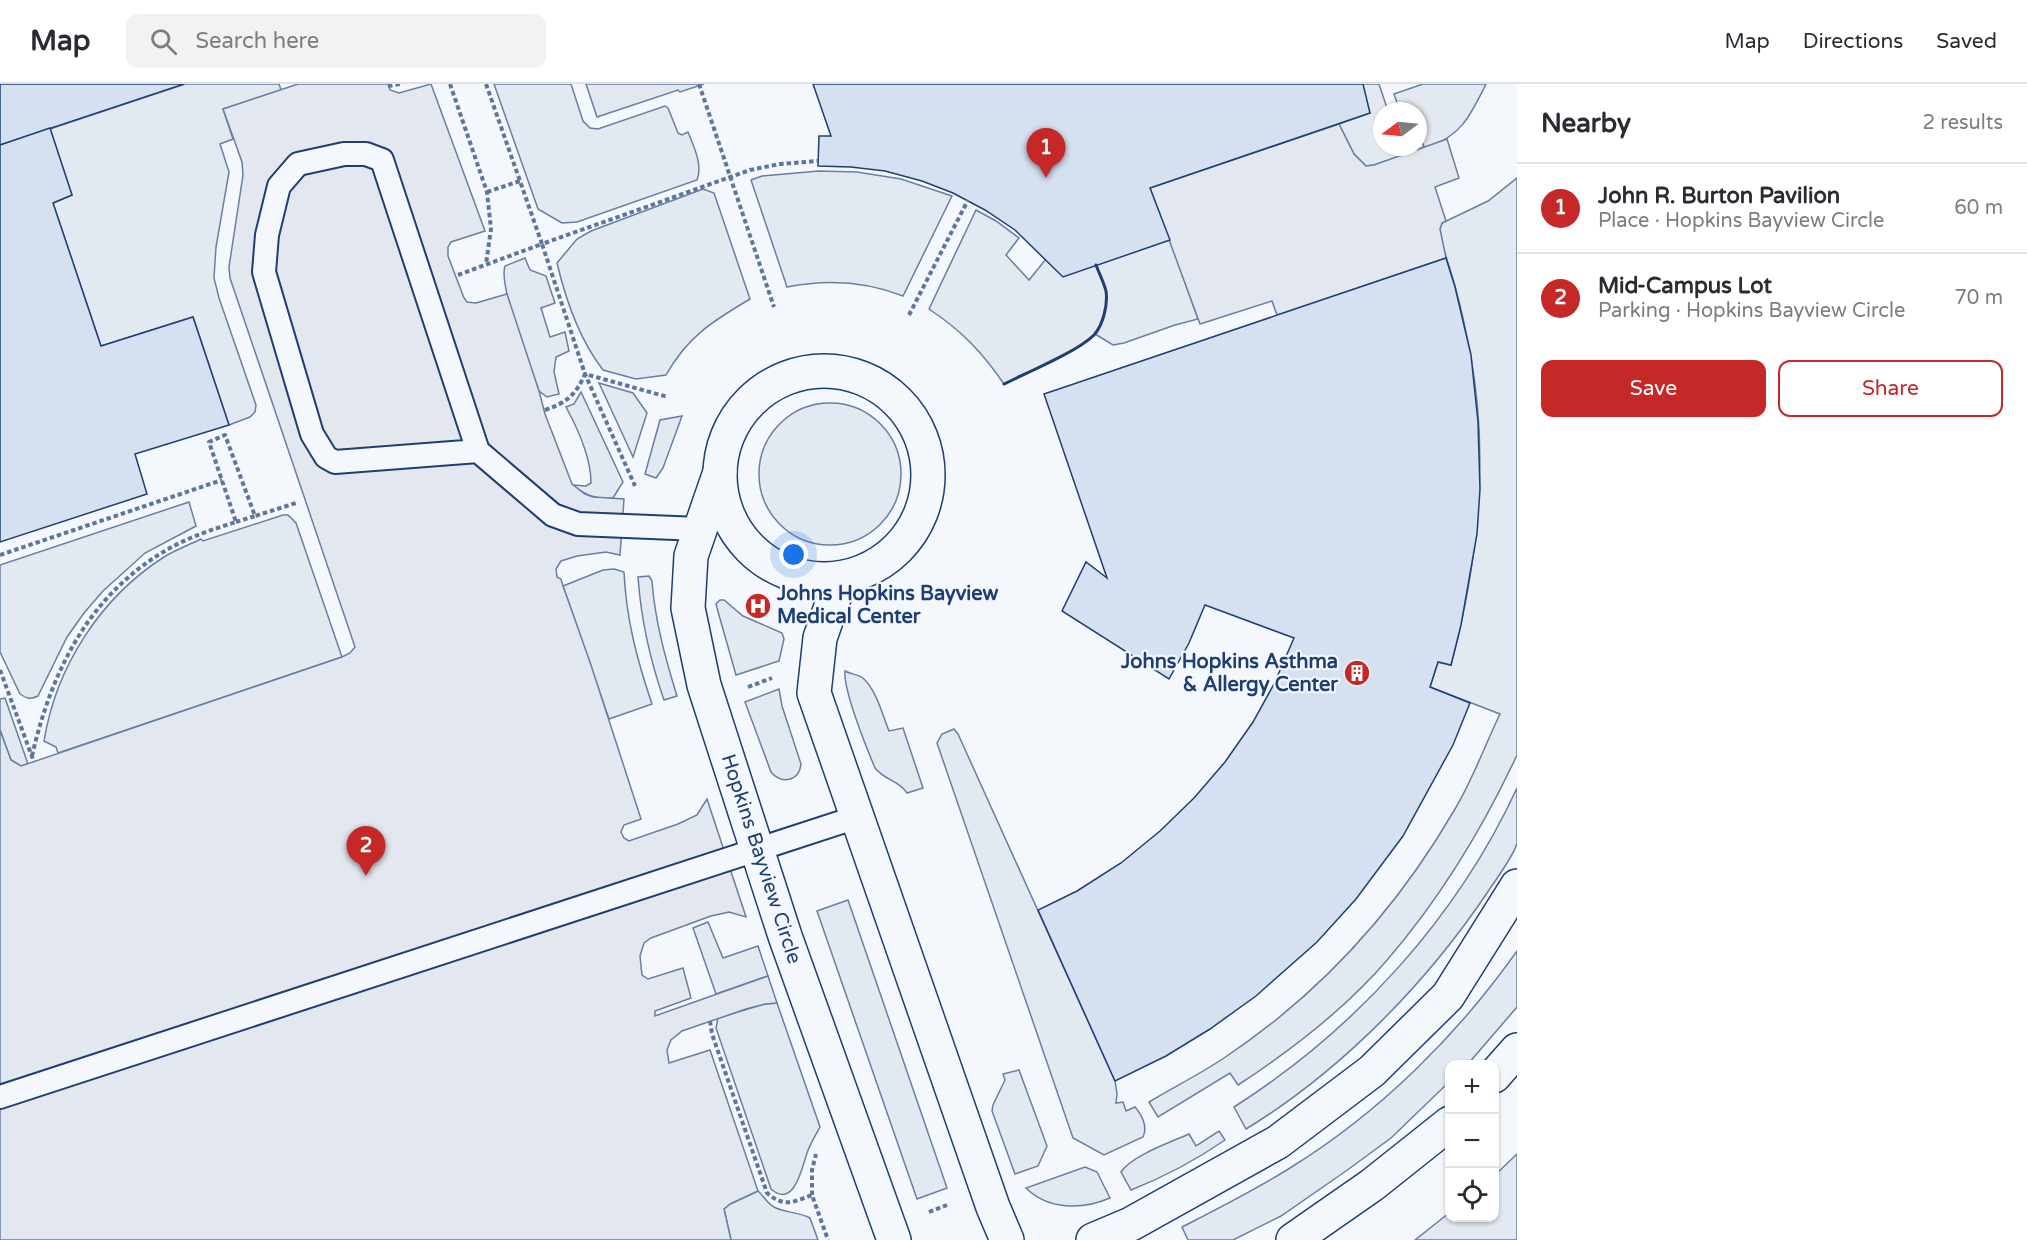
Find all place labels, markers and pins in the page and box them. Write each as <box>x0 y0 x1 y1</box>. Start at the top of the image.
pin: 1 <box>1026 128 1066 178</box>
place label: Johns Hopkins Bayview Medical Center <box>776 582 999 629</box>
hospital icon: Johns Hopkins Bayview Medical Center <box>743 591 773 621</box>
place label: Johns Hopkins Asthma & Allergy Center <box>1120 650 1338 697</box>
building icon: Johns Hopkins Asthma & Allergy Center <box>1342 658 1372 688</box>
pin: 2 <box>346 826 386 876</box>

